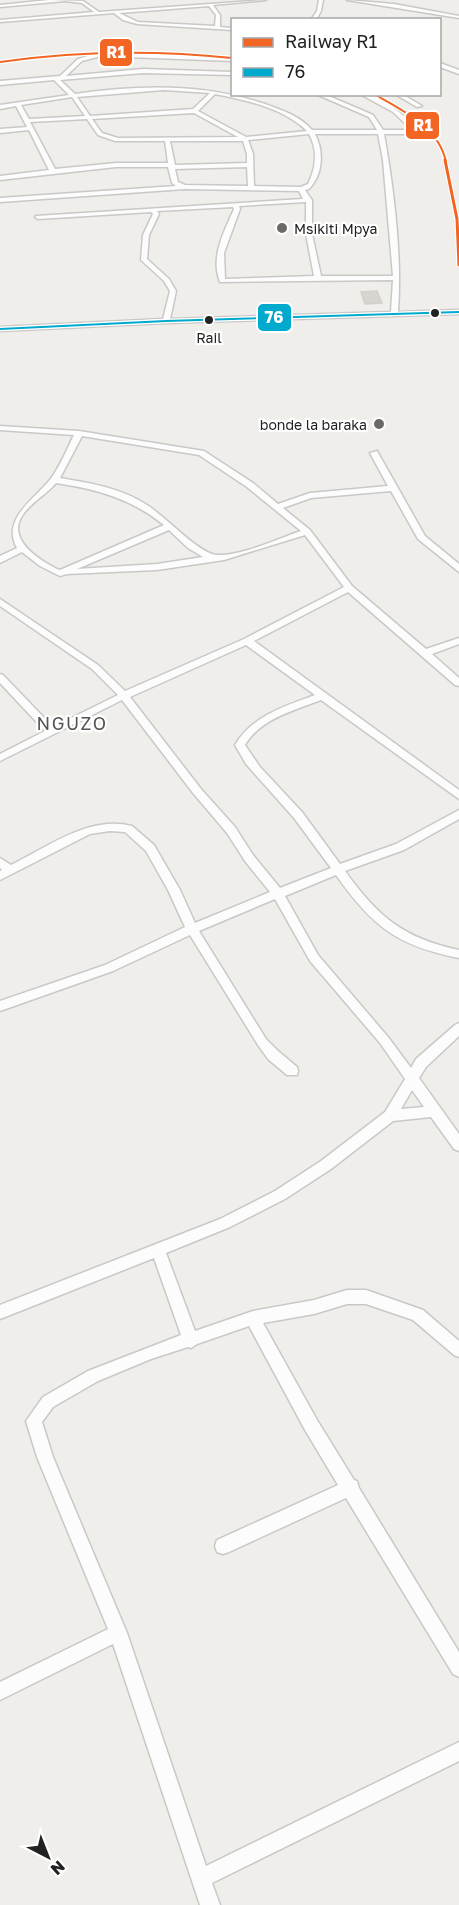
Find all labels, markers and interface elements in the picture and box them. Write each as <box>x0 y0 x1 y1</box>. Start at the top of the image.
legend <box>231 18 441 96</box>
text: Railway R1 <box>285 30 377 52</box>
line badge: R1 <box>99 38 133 67</box>
text: R1 <box>106 42 126 62</box>
text: 76 <box>285 60 305 82</box>
line badge: R1 <box>405 111 440 140</box>
text: R1 <box>413 115 433 135</box>
place label: Msikiti Mpya <box>294 220 377 237</box>
marker: Msikiti Mpya <box>275 221 289 235</box>
line badge: 76 <box>257 303 292 332</box>
text: 76 <box>265 307 283 327</box>
unlabelled marker <box>429 307 441 319</box>
marker: Rail <box>203 314 215 326</box>
place label: Rail <box>196 329 222 346</box>
place label: bonde la baraka <box>260 416 367 433</box>
marker: bonde la baraka <box>372 417 386 431</box>
district label: NGUZO <box>37 712 107 734</box>
north arrow <box>18 1827 78 1887</box>
text: N <box>47 1857 69 1880</box>

